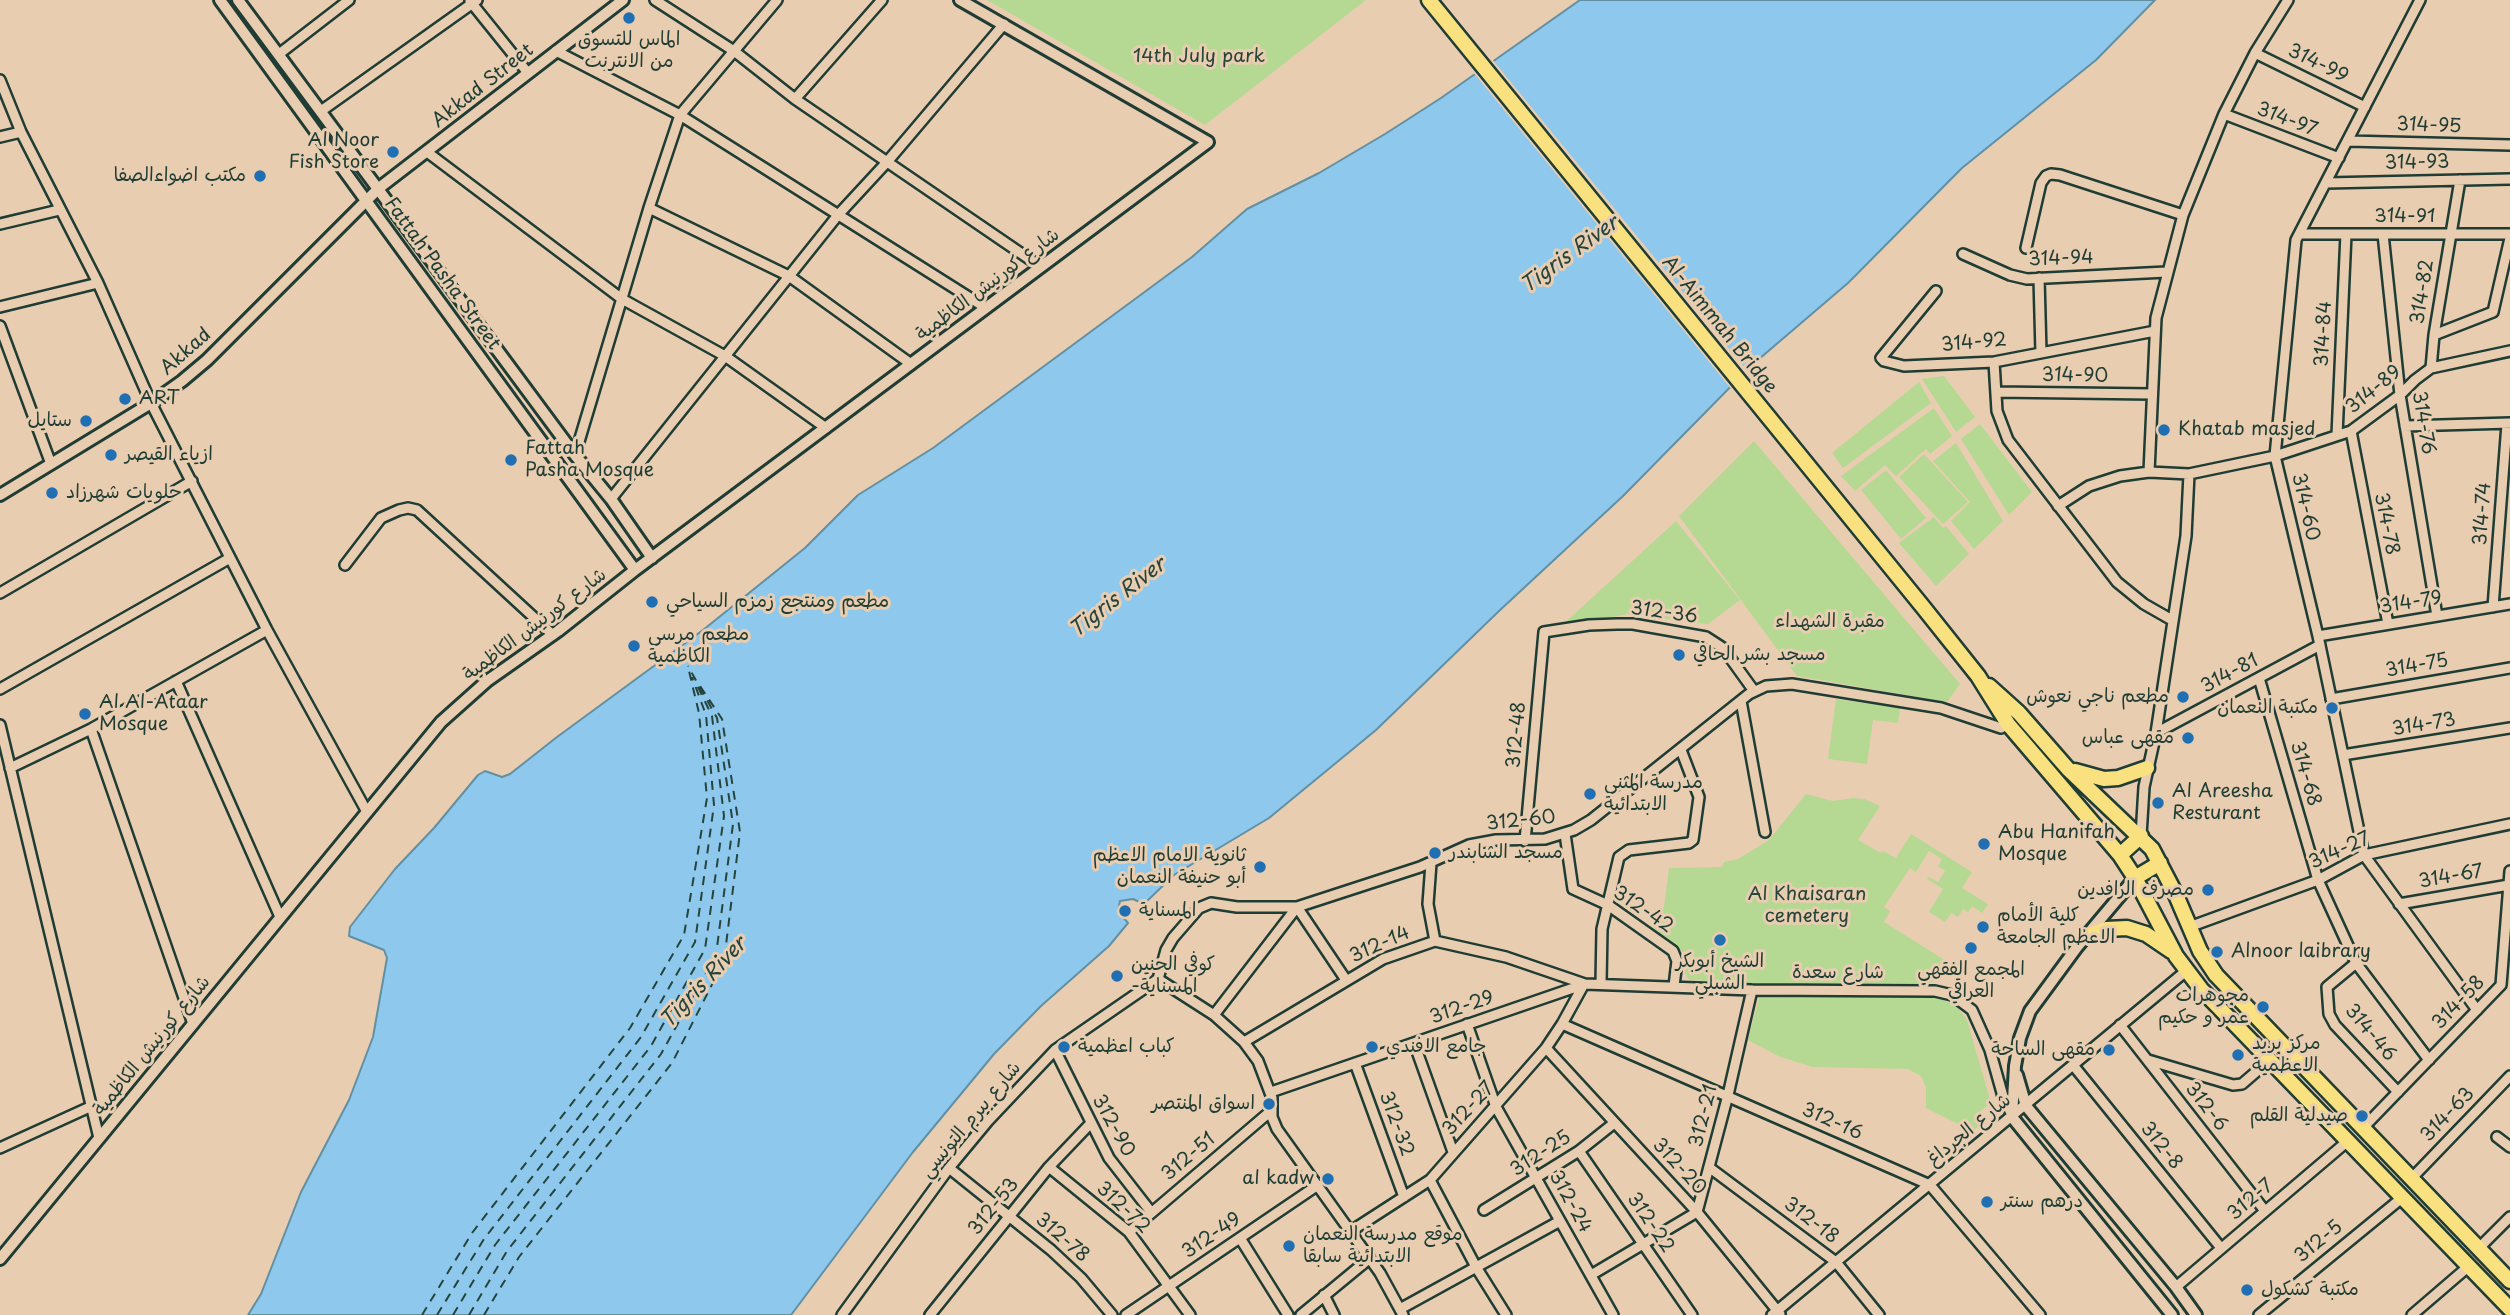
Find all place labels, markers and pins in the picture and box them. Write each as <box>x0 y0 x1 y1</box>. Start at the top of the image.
marker: الماس للتسوق من الانترنت <box>621 10 637 26</box>
place label: الماس للتسوق من الانترنت <box>578 29 680 73</box>
place label: Al Noor Fish Store <box>289 130 379 174</box>
marker: Al Noor Fish Store <box>385 144 401 160</box>
place label: مكتب اضواءالصفا <box>113 165 246 187</box>
marker: مكتب اضواءالصفا <box>252 168 268 184</box>
place label: ART <box>139 388 180 410</box>
marker: ART <box>117 391 133 407</box>
place label: ستايل <box>28 410 72 432</box>
marker: ستايل <box>78 413 94 429</box>
place label: Khatab masjed <box>2178 419 2315 441</box>
marker: Khatab masjed <box>2156 422 2172 438</box>
place label: Fattah Pasha Mosque <box>525 438 654 482</box>
place label: ازياء القيصر <box>125 444 213 466</box>
marker: ازياء القيصر <box>103 447 119 463</box>
marker: Fattah Pasha Mosque <box>503 452 519 468</box>
place label: حلويات شهرزاد <box>66 482 182 504</box>
marker: حلويات شهرزاد <box>44 485 60 501</box>
place label: مطعم ومنتجع زمزم السياحي <box>666 591 889 613</box>
marker: مطعم ومنتجع زمزم السياحي <box>644 594 660 610</box>
place label: مطعم مرسى الكاظمية <box>648 624 749 668</box>
marker: مطعم مرسى الكاظمية <box>626 638 642 654</box>
place label: مسجد بشر الحافي <box>1693 644 1826 666</box>
marker: مسجد بشر الحافي <box>1671 647 1687 663</box>
place label: مطعم ناجي نعوش <box>2026 686 2169 708</box>
marker: مطعم ناجي نعوش <box>2175 689 2191 705</box>
place label: Al Al-Ataar Mosque <box>99 692 208 736</box>
place label: مكتبة النعمان <box>2217 697 2318 719</box>
marker: مكتبة النعمان <box>2324 700 2340 716</box>
marker: Al Al-Ataar Mosque <box>77 706 93 722</box>
place label: مقهى عباس <box>2082 727 2174 749</box>
marker: مقهى عباس <box>2180 730 2196 746</box>
place label: مدرسة المثنى الابتدائية <box>1604 772 1703 816</box>
place label: Al Areesha Resturant <box>2172 781 2273 825</box>
marker: مدرسة المثنى الابتدائية <box>1582 786 1598 802</box>
marker: Al Areesha Resturant <box>2150 795 2166 811</box>
place label: Abu Hanifah Mosque <box>1998 822 2115 866</box>
marker: Abu Hanifah Mosque <box>1976 836 1992 852</box>
place label: مسجد الشابندر <box>1449 842 1563 864</box>
place label: ثانوية الامام الاعظم أبو حنيفة النعمان <box>1093 845 1246 889</box>
marker: مسجد الشابندر <box>1427 845 1443 861</box>
marker: ثانوية الامام الاعظم أبو حنيفة النعمان <box>1252 859 1268 875</box>
place label: مصرف الرافدين <box>2077 879 2194 901</box>
marker: مصرف الرافدين <box>2200 882 2216 898</box>
place label: المسناية <box>1139 900 1196 922</box>
marker: المسناية <box>1117 903 1133 919</box>
place label: كلية الأمام الاعظم الجامعة <box>1997 905 2115 949</box>
marker: كلية الأمام الاعظم الجامعة <box>1975 919 1991 935</box>
marker: الشيخ أبوبكر الشبلي <box>1712 932 1728 948</box>
marker: المجمع الفقهي العراقي <box>1963 940 1979 956</box>
place label: Alnoor laibrary <box>2231 941 2371 963</box>
marker: Alnoor laibrary <box>2209 944 2225 960</box>
place label: الشيخ أبوبكر الشبلي <box>1676 951 1764 995</box>
place label: كوفي الحنين -المسناية <box>1131 954 1215 998</box>
place label: المجمع الفقهي العراقي <box>1917 959 2025 1003</box>
marker: كوفي الحنين -المسناية <box>1109 968 1125 984</box>
place label: مجوهرات عمر و حكيم <box>2158 985 2249 1029</box>
marker: مجوهرات عمر و حكيم <box>2255 999 2271 1015</box>
place label: مركز بريد الاعظمية <box>2252 1033 2320 1077</box>
place label: كباب اعظمية <box>1078 1036 1175 1058</box>
place label: جامع الافندي <box>1386 1036 1486 1058</box>
marker: كباب اعظمية <box>1056 1039 1072 1055</box>
marker: جامع الافندي <box>1364 1039 1380 1055</box>
place label: مقهى الساحة <box>1991 1039 2095 1061</box>
marker: مقهى الساحة <box>2101 1042 2117 1058</box>
marker: مركز بريد الاعظمية <box>2230 1047 2246 1063</box>
place label: اسواق المنتصر <box>1151 1093 1255 1115</box>
marker: اسواق المنتصر <box>1261 1096 1277 1112</box>
place label: صيدلية القلم <box>2250 1105 2348 1127</box>
marker: صيدلية القلم <box>2354 1108 2370 1124</box>
place label: al kadw <box>1242 1168 1314 1190</box>
marker: al kadw <box>1320 1171 1336 1187</box>
place label: درهم سنتر <box>2001 1191 2083 1213</box>
marker: درهم سنتر <box>1979 1194 1995 1210</box>
place label: موقع مدرسة النعمان الابتدائية سابقا <box>1303 1224 1462 1268</box>
marker: موقع مدرسة النعمان الابتدائية سابقا <box>1281 1238 1297 1254</box>
place label: مكتبة كشكول <box>2261 1279 2359 1301</box>
marker: مكتبة كشكول <box>2239 1282 2255 1298</box>

